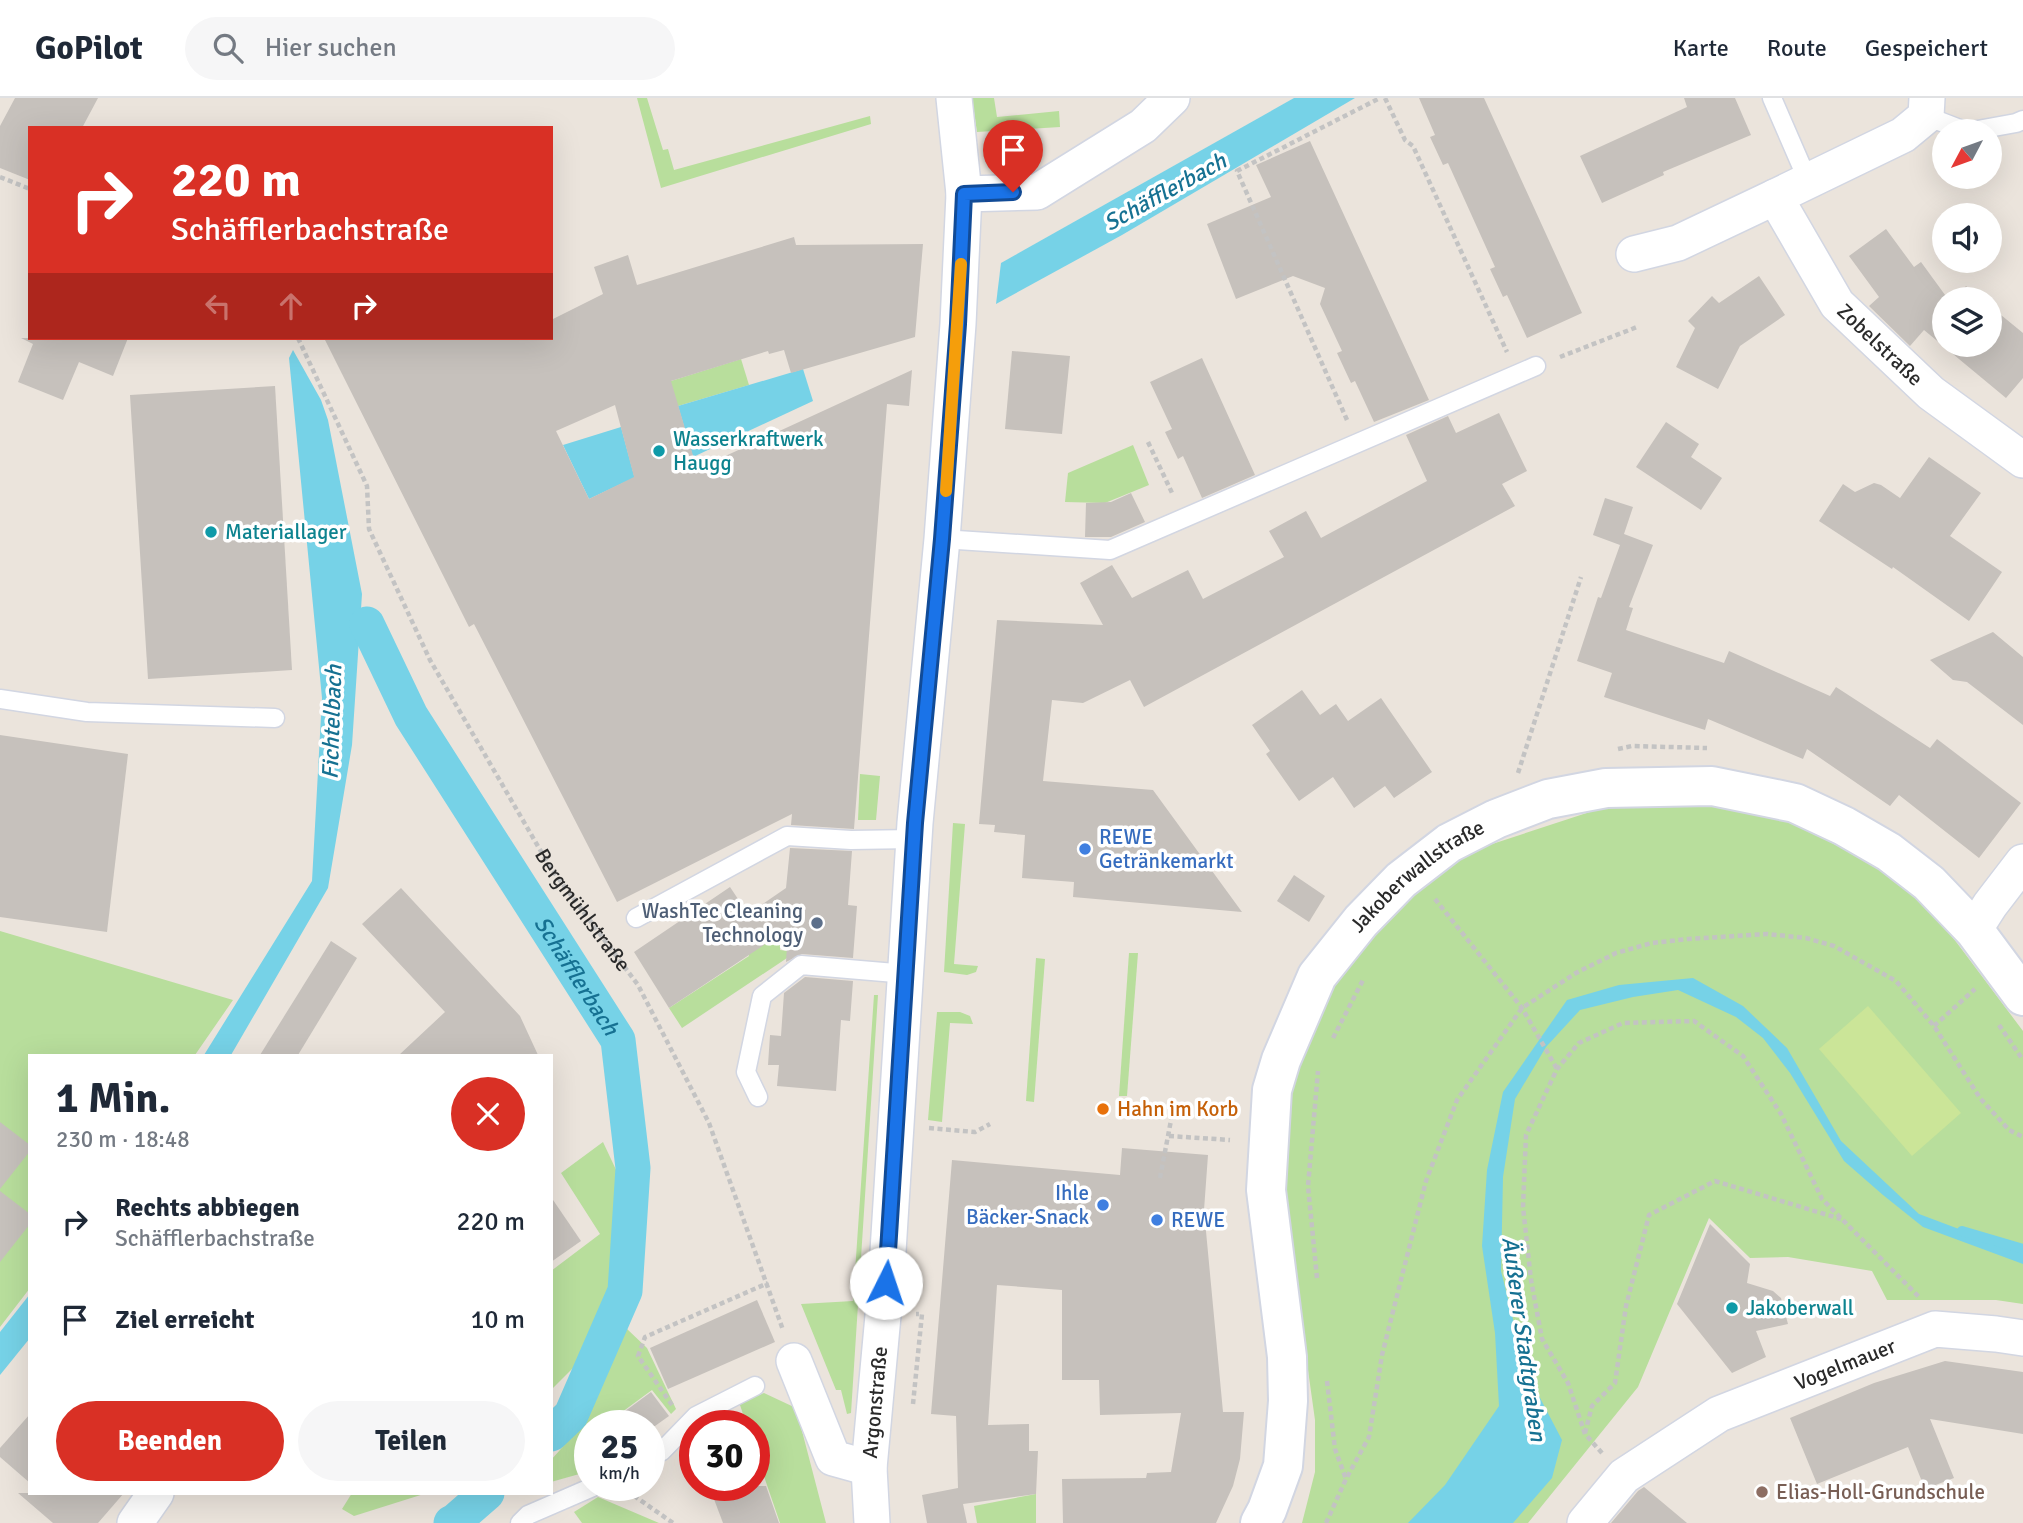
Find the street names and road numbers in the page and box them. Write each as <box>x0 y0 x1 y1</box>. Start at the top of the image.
street label: Zobelstraße <box>1832 298 1928 391</box>
street label: Jakoberwallstraße <box>1344 814 1489 937</box>
street label: Bergmühlstraße <box>529 844 636 977</box>
street label: Vogelmauer <box>1791 1333 1900 1396</box>
street label: Argonstraße <box>857 1345 893 1459</box>

